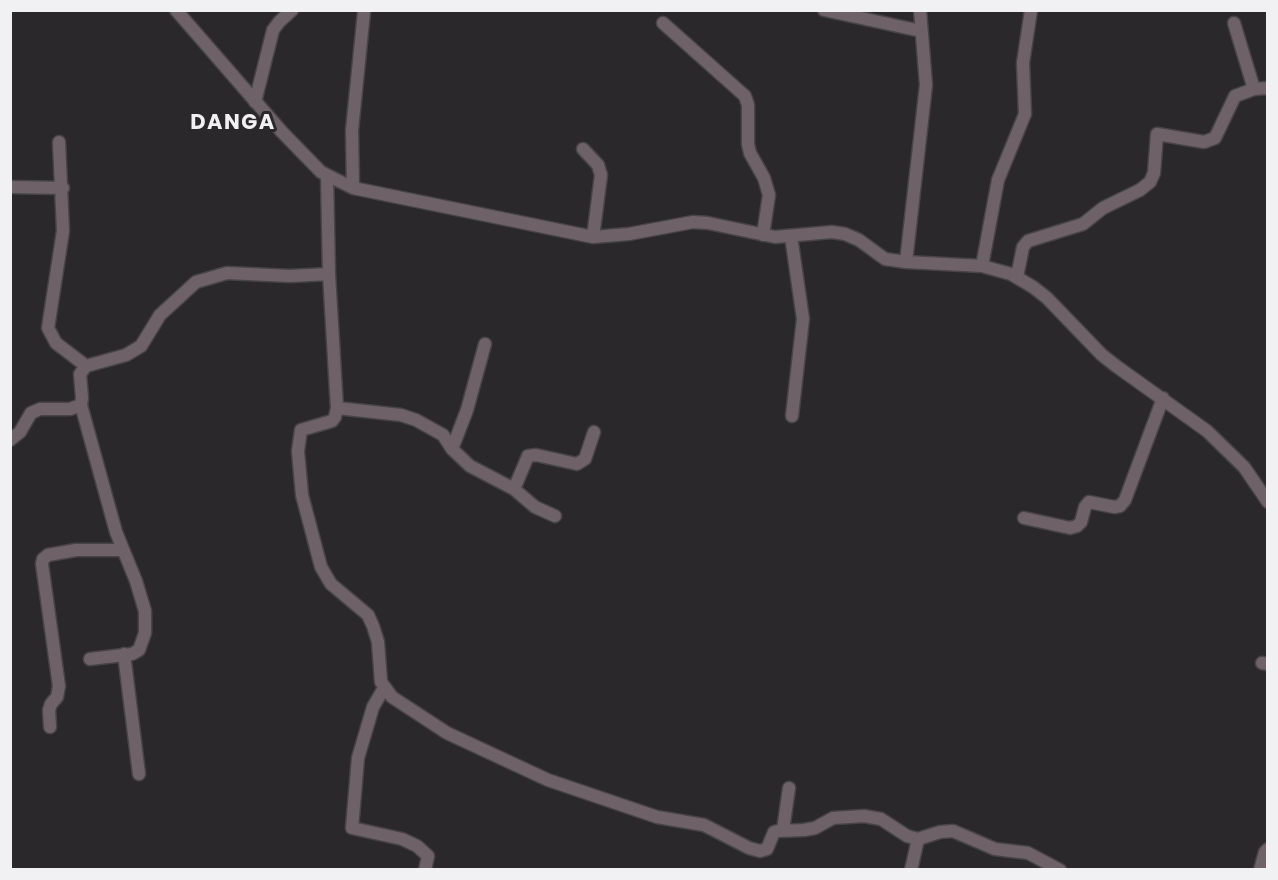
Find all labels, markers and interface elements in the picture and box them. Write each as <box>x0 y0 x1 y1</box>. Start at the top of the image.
district label: DANGA <box>190 111 276 137</box>

